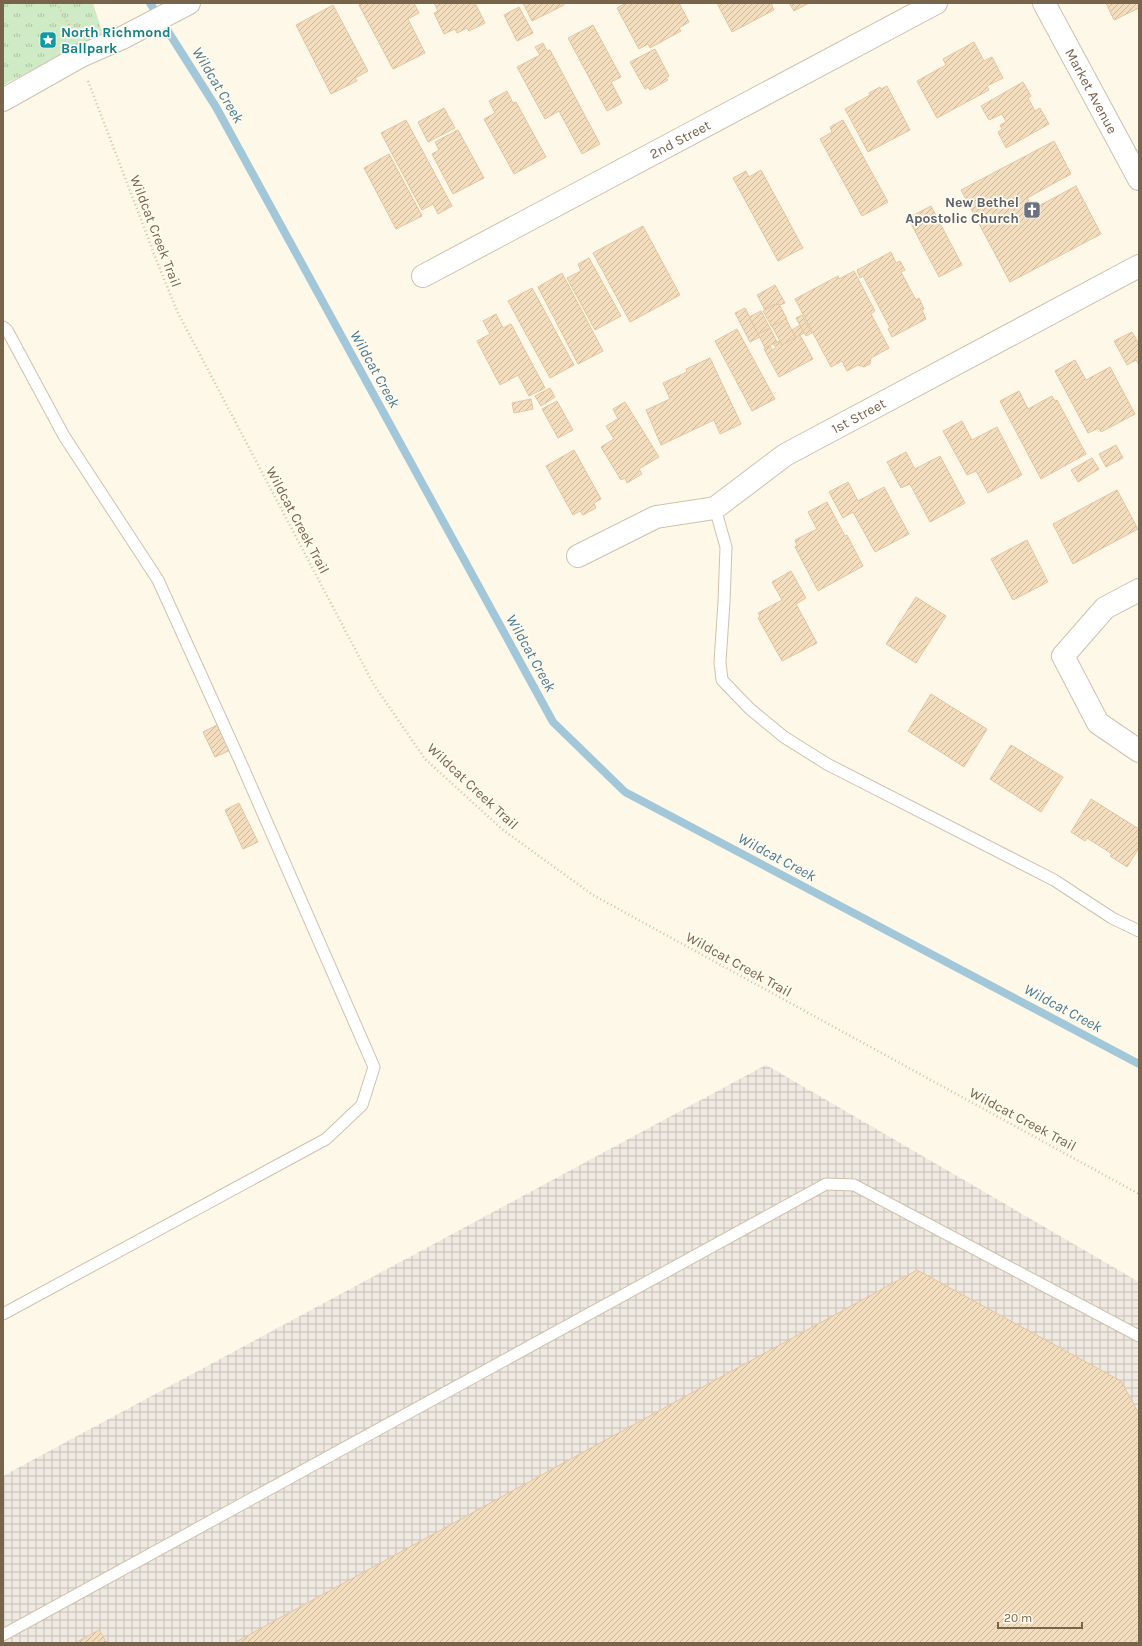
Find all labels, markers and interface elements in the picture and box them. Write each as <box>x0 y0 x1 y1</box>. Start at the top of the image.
place label: North Richmond Ballpark <box>61 24 171 57</box>
place icon: North Richmond Ballpark <box>38 30 58 50</box>
water label: Wildcat Creek <box>188 44 248 127</box>
street label: Market Avenue <box>1061 46 1121 137</box>
street label: 2nd Street <box>647 117 714 163</box>
street label: Wildcat Creek Trail <box>126 173 185 290</box>
place label: New Bethel Apostolic Church <box>905 194 1019 227</box>
church icon: New Bethel Apostolic Church <box>1022 200 1042 220</box>
water label: Wildcat Creek <box>346 327 404 411</box>
street label: 1st Street <box>829 395 889 438</box>
street label: Wildcat Creek Trail <box>262 464 333 577</box>
water label: Wildcat Creek <box>502 611 560 695</box>
street label: Wildcat Creek Trail <box>424 740 522 833</box>
water label: Wildcat Creek <box>735 829 819 885</box>
street label: Wildcat Creek Trail <box>683 928 795 1001</box>
water label: Wildcat Creek <box>1021 980 1105 1036</box>
street label: Wildcat Creek Trail <box>966 1084 1079 1155</box>
scale bar <box>998 1604 1082 1630</box>
text: 20 m <box>1004 1611 1032 1625</box>

